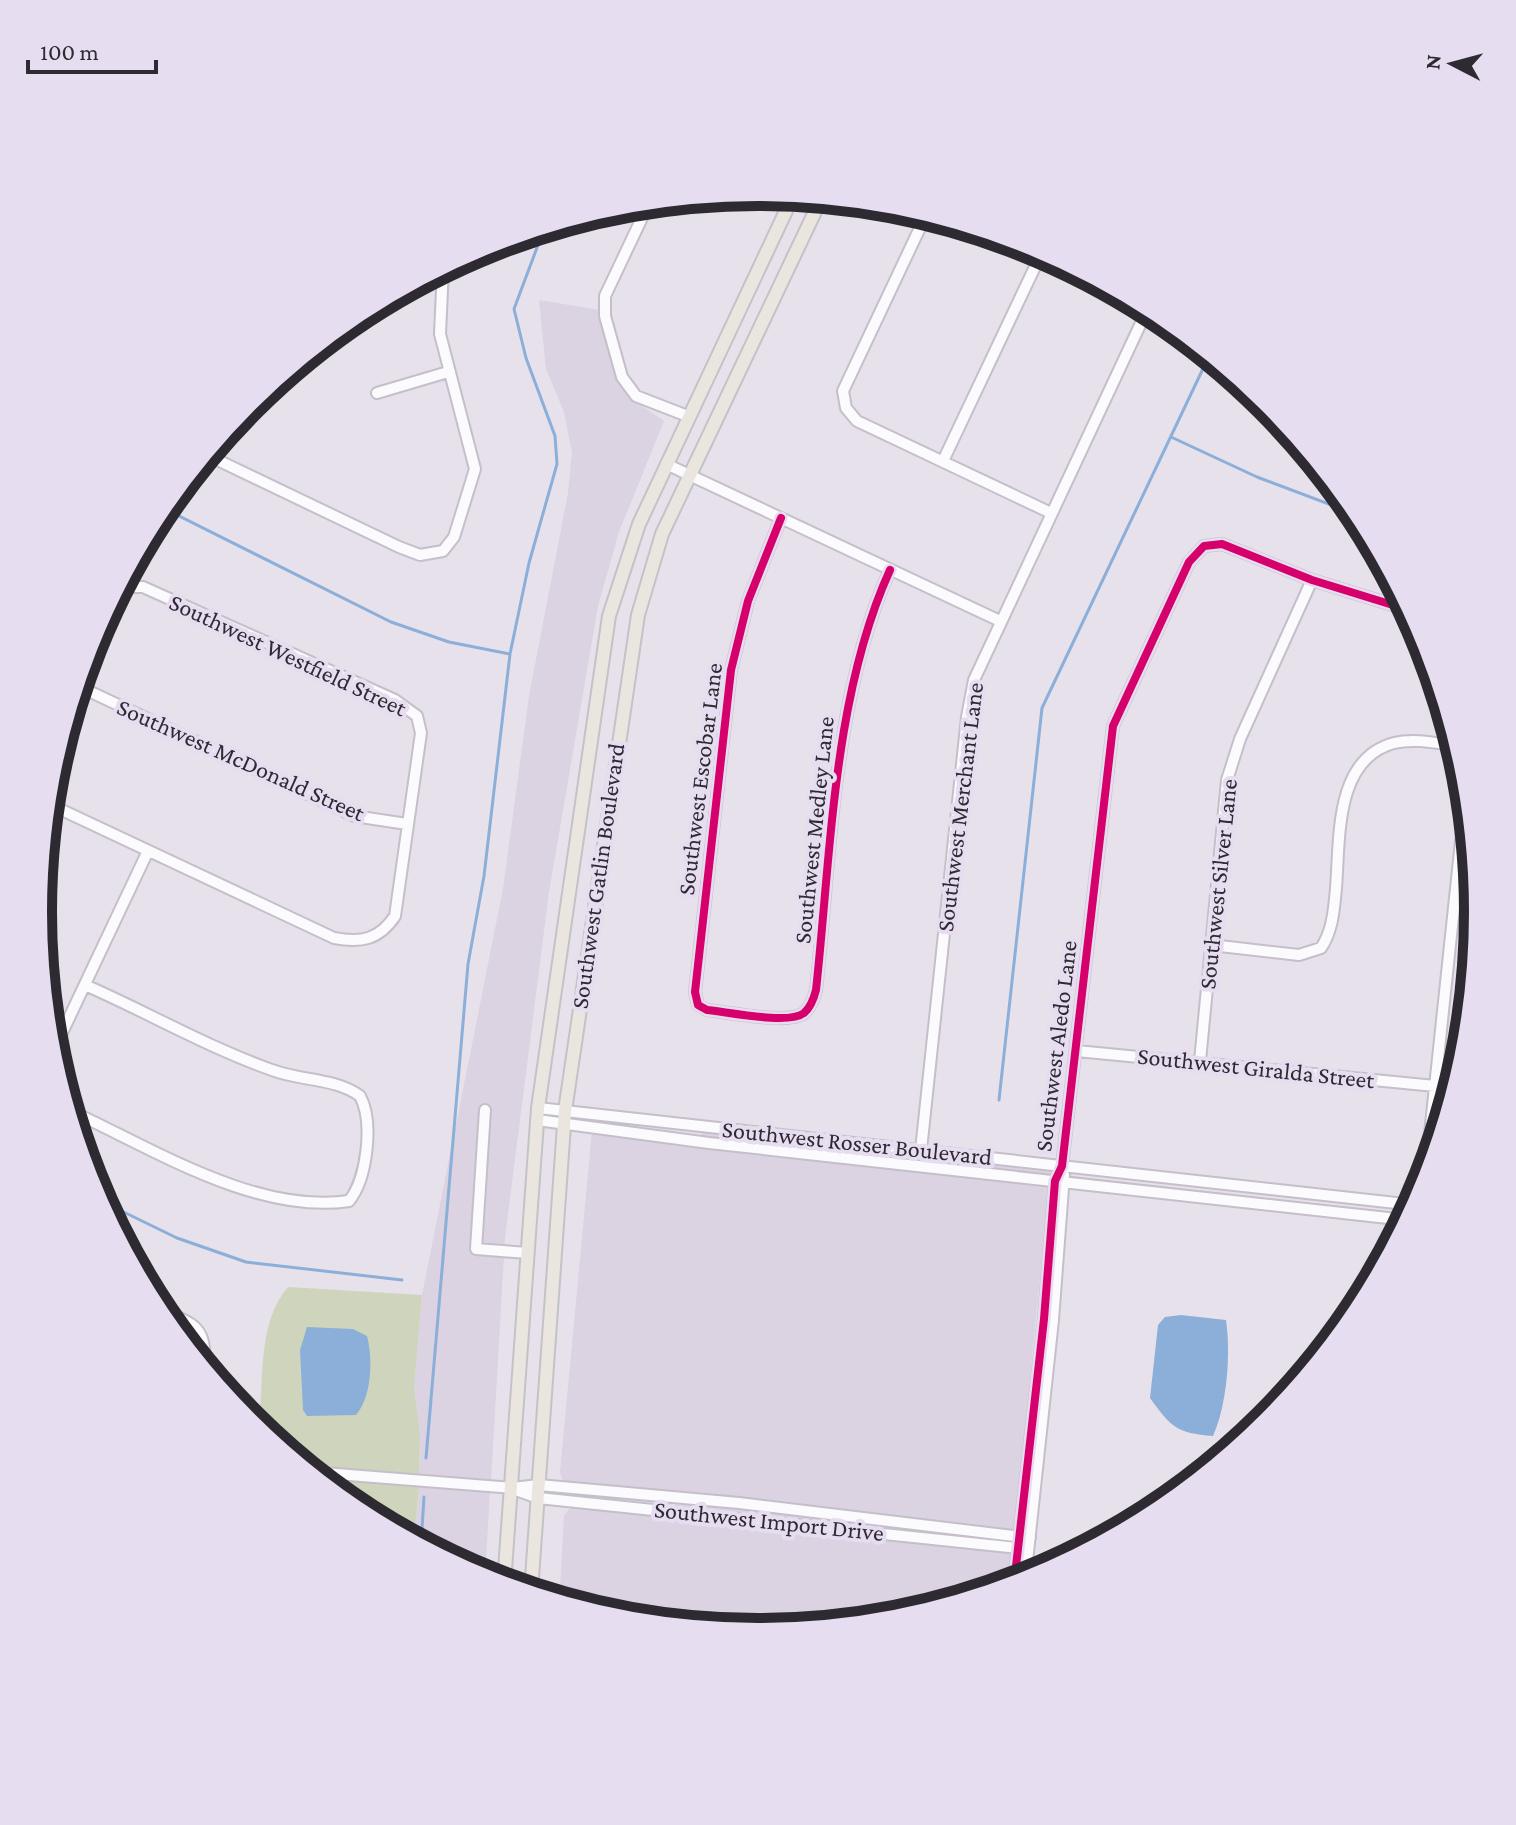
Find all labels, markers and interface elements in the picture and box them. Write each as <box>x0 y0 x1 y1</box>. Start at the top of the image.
scale bar <box>28 24 156 74</box>
north arrow <box>1412 24 1492 104</box>
text: 100 m <box>40 38 99 65</box>
text: N <box>1419 53 1446 71</box>
street label: Southwest Westfield Street <box>165 588 412 722</box>
street label: Southwest Escobar Lane <box>672 661 727 897</box>
street label: Southwest Merchant Lane <box>931 681 988 933</box>
street label: Southwest McDonald Street <box>113 693 370 827</box>
street label: Southwest Medley Lane <box>788 715 839 945</box>
street label: Southwest Gatlin Boulevard <box>565 741 630 1010</box>
street label: Southwest Silver Lane <box>1193 777 1242 990</box>
street label: Southwest Aledo Lane <box>1029 939 1082 1153</box>
street label: Southwest Giralda Street <box>1136 1042 1377 1093</box>
street label: Southwest Rosser Boulevard <box>721 1115 994 1170</box>
street label: Southwest Import Drive <box>653 1495 885 1546</box>

